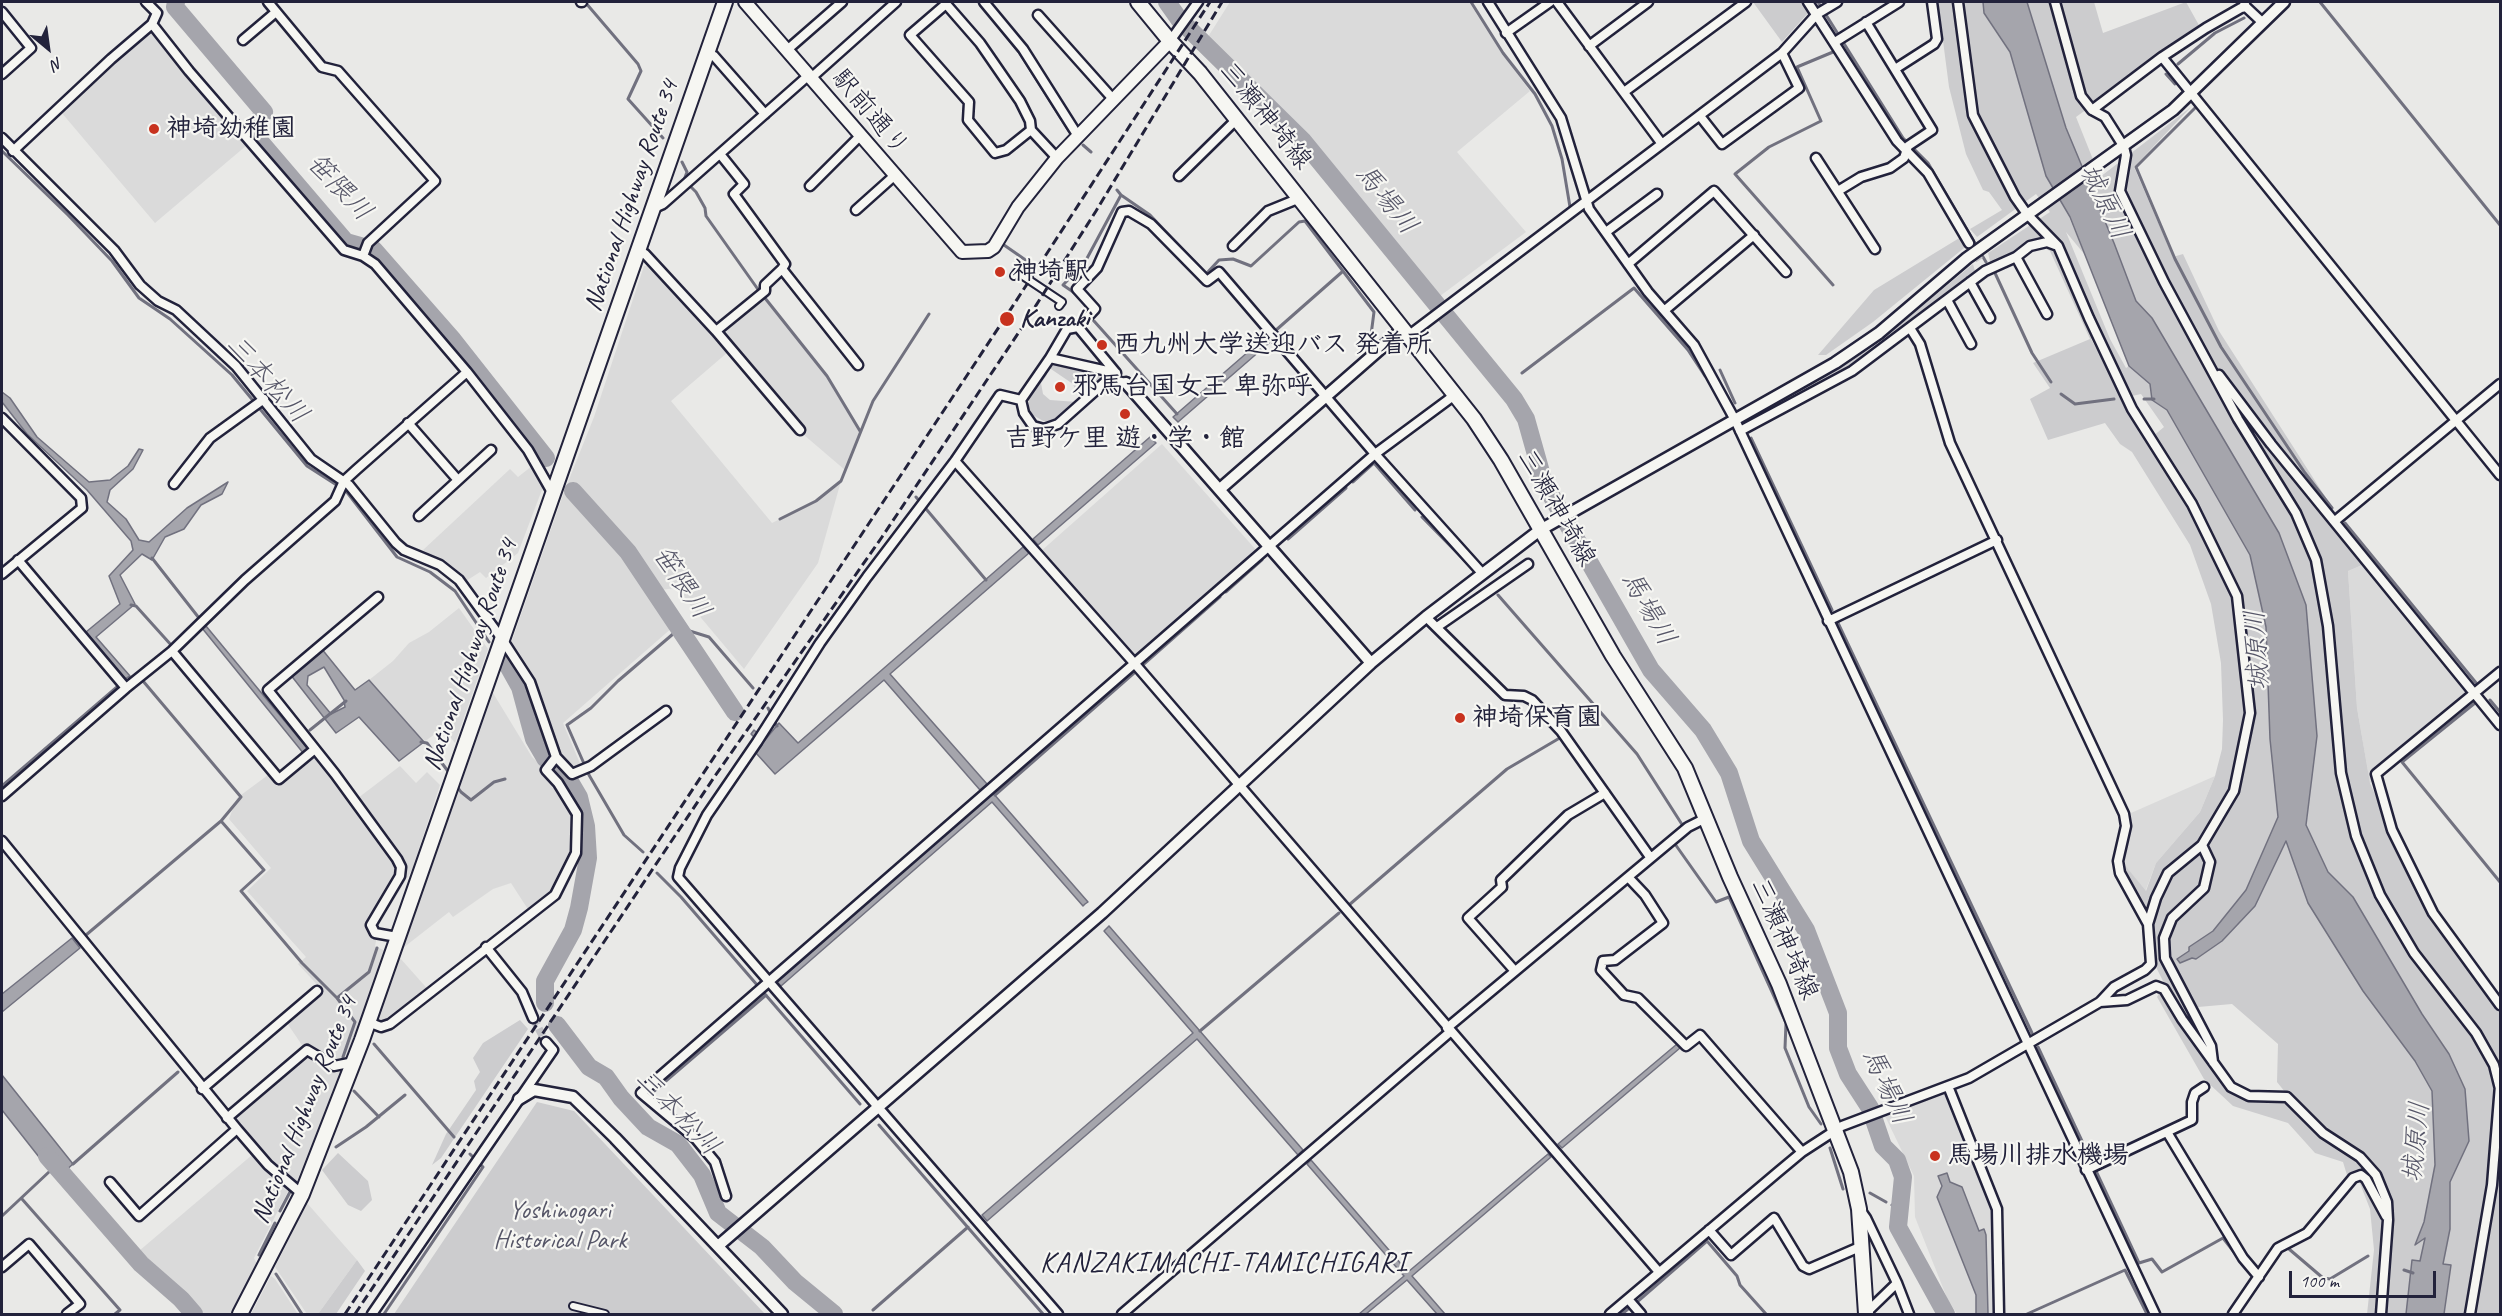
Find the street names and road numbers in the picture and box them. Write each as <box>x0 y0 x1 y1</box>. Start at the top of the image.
street label: 三瀬神埼線 <box>1212 56 1318 176</box>
street label: 駅前通り <box>825 63 915 163</box>
street label: National Highway Route 34 <box>578 76 686 316</box>
street label: 三瀬神埼線 <box>1510 444 1602 572</box>
street label: National Highway Route 34 <box>417 535 525 775</box>
street label: 三瀬神埼線 <box>1743 873 1825 1005</box>
street label: National Highway Route 34 <box>245 992 365 1228</box>

